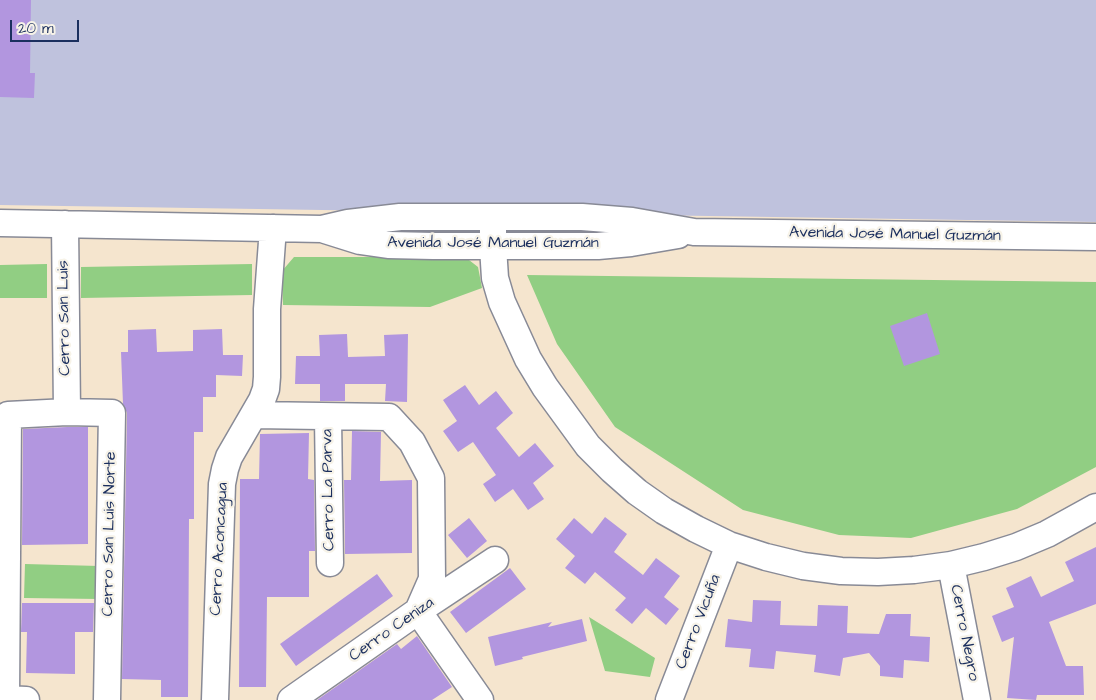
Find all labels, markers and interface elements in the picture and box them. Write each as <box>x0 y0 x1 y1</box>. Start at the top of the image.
scale bar <box>12 10 81 42</box>
text: 20 m <box>18 18 54 39</box>
street label: Avenida José Manuel Guzmán <box>789 224 1001 246</box>
street label: Avenida José Manuel Guzmán <box>387 234 599 254</box>
street label: Cerro San Luis <box>54 260 76 376</box>
street label: Cerro La Parva <box>318 429 340 551</box>
street label: Cerro San Luis Norte <box>99 451 121 617</box>
street label: Cerro Aconcagua <box>207 482 233 616</box>
street label: Cerro Vicuña <box>672 572 726 672</box>
street label: Cerro Negro <box>945 583 983 683</box>
street label: Cerro Ceniza <box>346 594 438 666</box>

